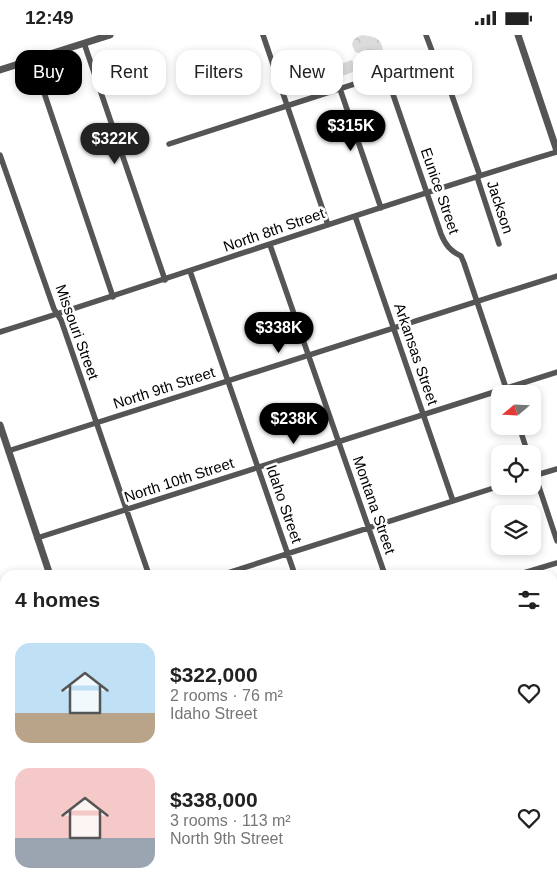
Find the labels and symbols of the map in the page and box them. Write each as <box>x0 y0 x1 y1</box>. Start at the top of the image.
pin: $315K <box>316 109 386 152</box>
pin: $322K <box>80 123 150 165</box>
street label: Eunice Street <box>418 145 463 237</box>
street label: Jackson <box>484 178 517 236</box>
street label: North 8th Street <box>221 204 327 255</box>
street label: Missouri Street <box>52 282 103 383</box>
street label: Arkansas Street <box>391 301 442 408</box>
pin: $338K <box>244 311 314 354</box>
street label: North 9th Street <box>111 363 218 412</box>
north arrow <box>491 385 541 435</box>
pin: $238K <box>259 403 329 445</box>
street label: North 10th Street <box>122 454 237 505</box>
street label: Montana Street <box>350 454 399 557</box>
street label: Idaho Street <box>263 462 306 546</box>

